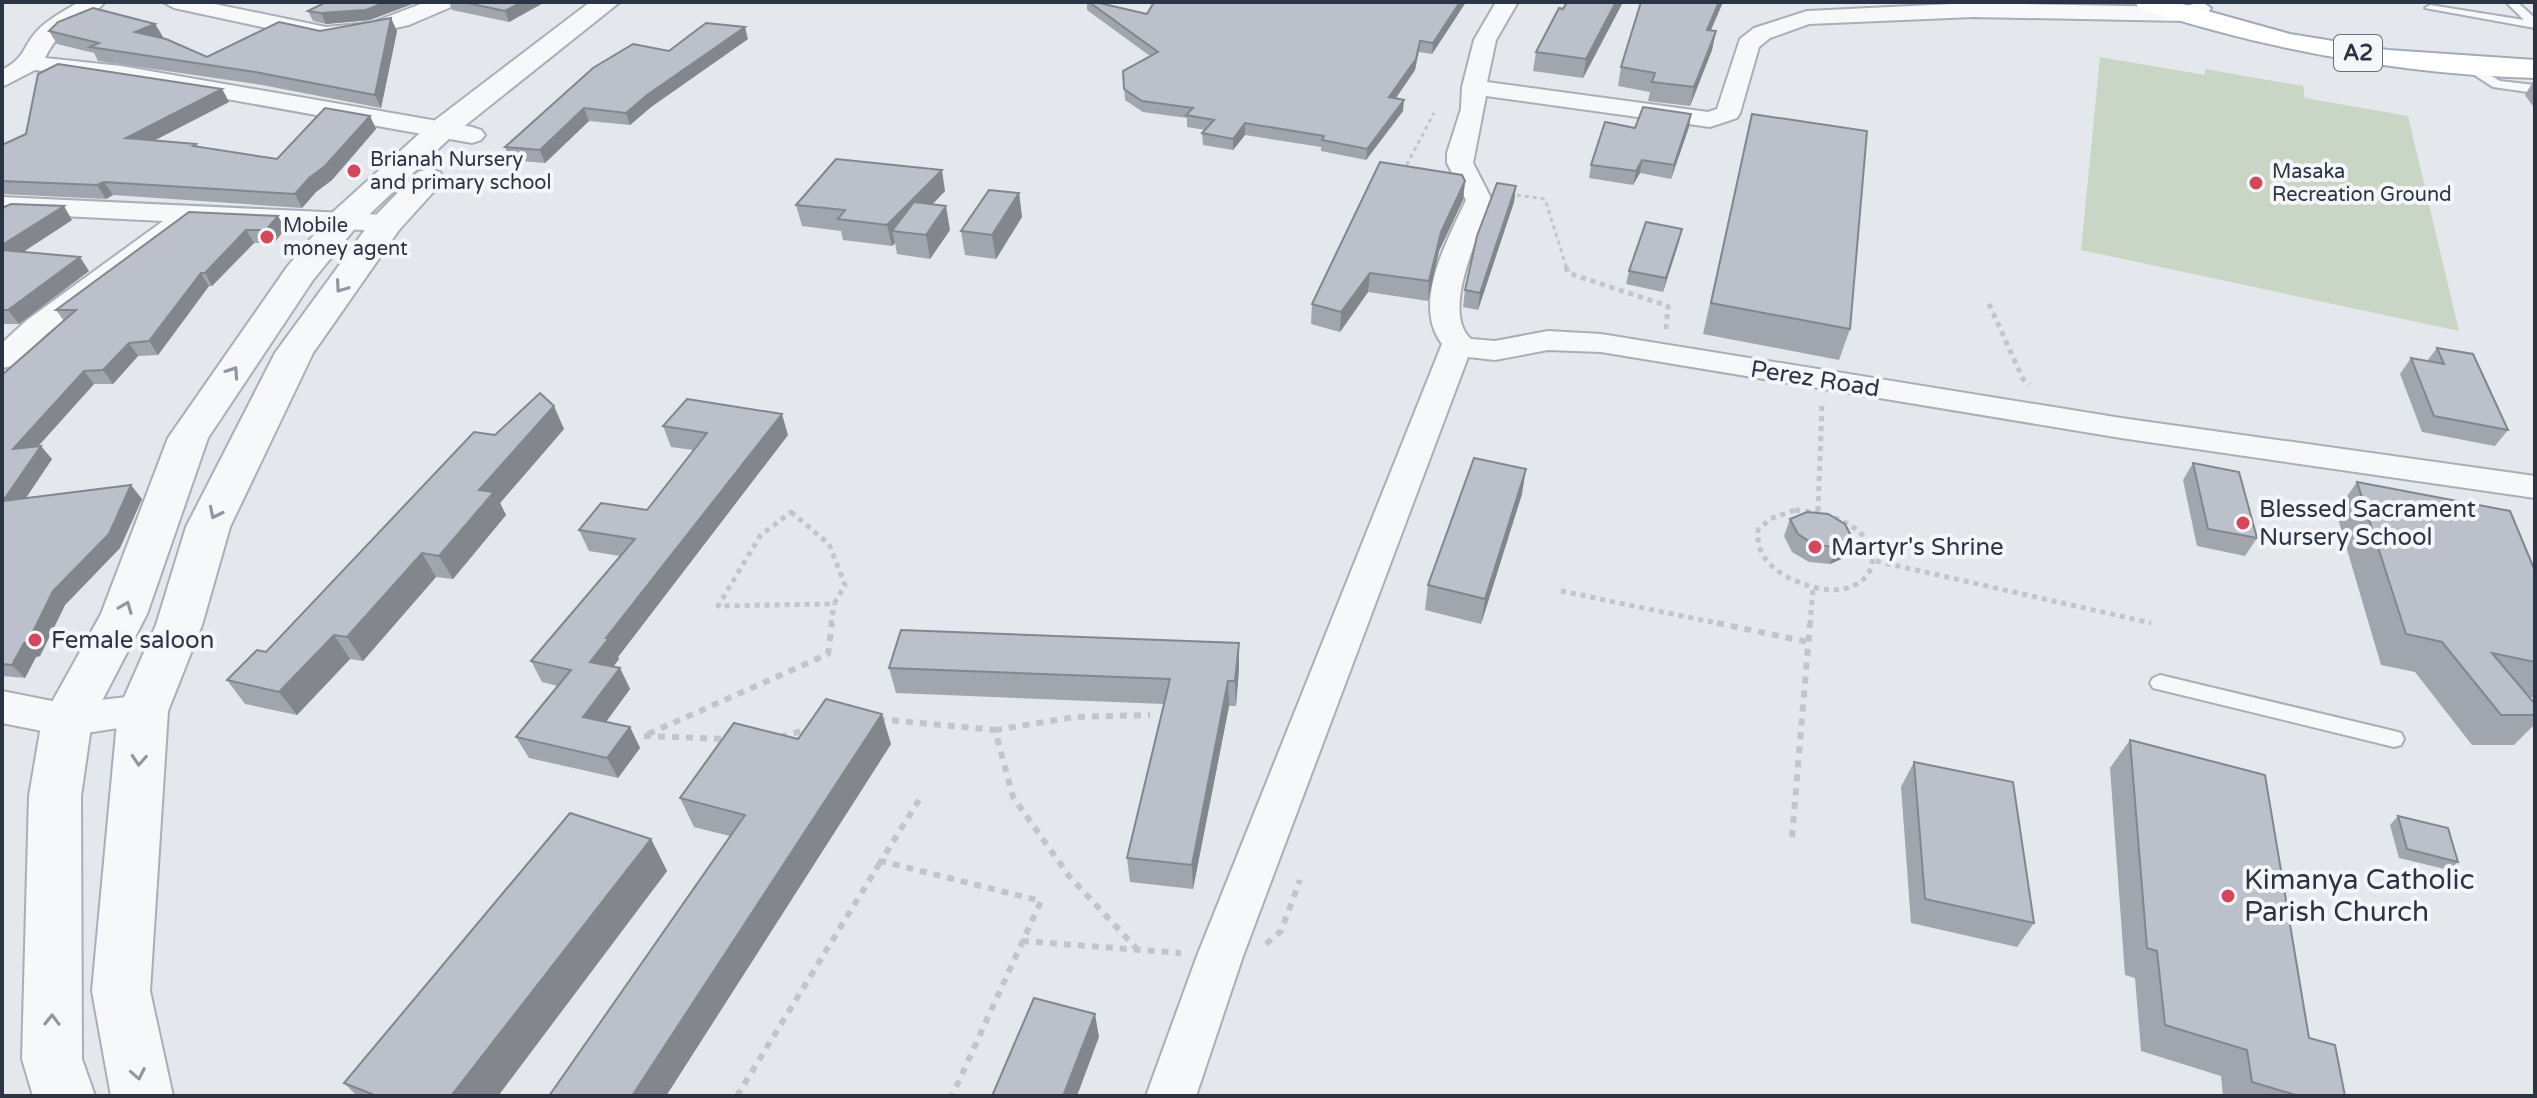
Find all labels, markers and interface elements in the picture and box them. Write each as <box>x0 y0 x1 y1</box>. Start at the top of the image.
road number: A2 <box>2334 35 2382 71</box>
place label: Brianah Nursery and primary school <box>370 148 551 195</box>
place label: Masaka Recreation Ground <box>2272 160 2452 207</box>
marker: Brianah Nursery and primary school <box>345 162 363 180</box>
marker: Masaka Recreation Ground <box>2247 174 2265 192</box>
place label: Mobile money agent <box>283 214 408 261</box>
marker: Mobile money agent <box>258 228 276 246</box>
one-way arrow <box>336 278 351 292</box>
street label: Perez Road <box>1748 354 1882 404</box>
one-way arrow <box>223 366 238 381</box>
place label: Blessed Sacrament Nursery School <box>2259 495 2476 552</box>
one-way arrow <box>209 505 225 519</box>
marker: Blessed Sacrament Nursery School <box>2234 514 2252 532</box>
place label: Martyr's Shrine <box>1831 533 2004 562</box>
marker: Martyr's Shrine <box>1806 538 1824 556</box>
one-way arrow <box>116 601 132 615</box>
place label: Female saloon <box>51 626 214 655</box>
marker: Female saloon <box>26 631 44 649</box>
one-way arrow <box>131 754 148 767</box>
place label: Kimanya Catholic Parish Church <box>2244 863 2474 929</box>
marker: Kimanya Catholic Parish Church <box>2219 887 2237 905</box>
one-way arrow <box>44 1013 61 1026</box>
one-way arrow <box>129 1066 146 1080</box>

